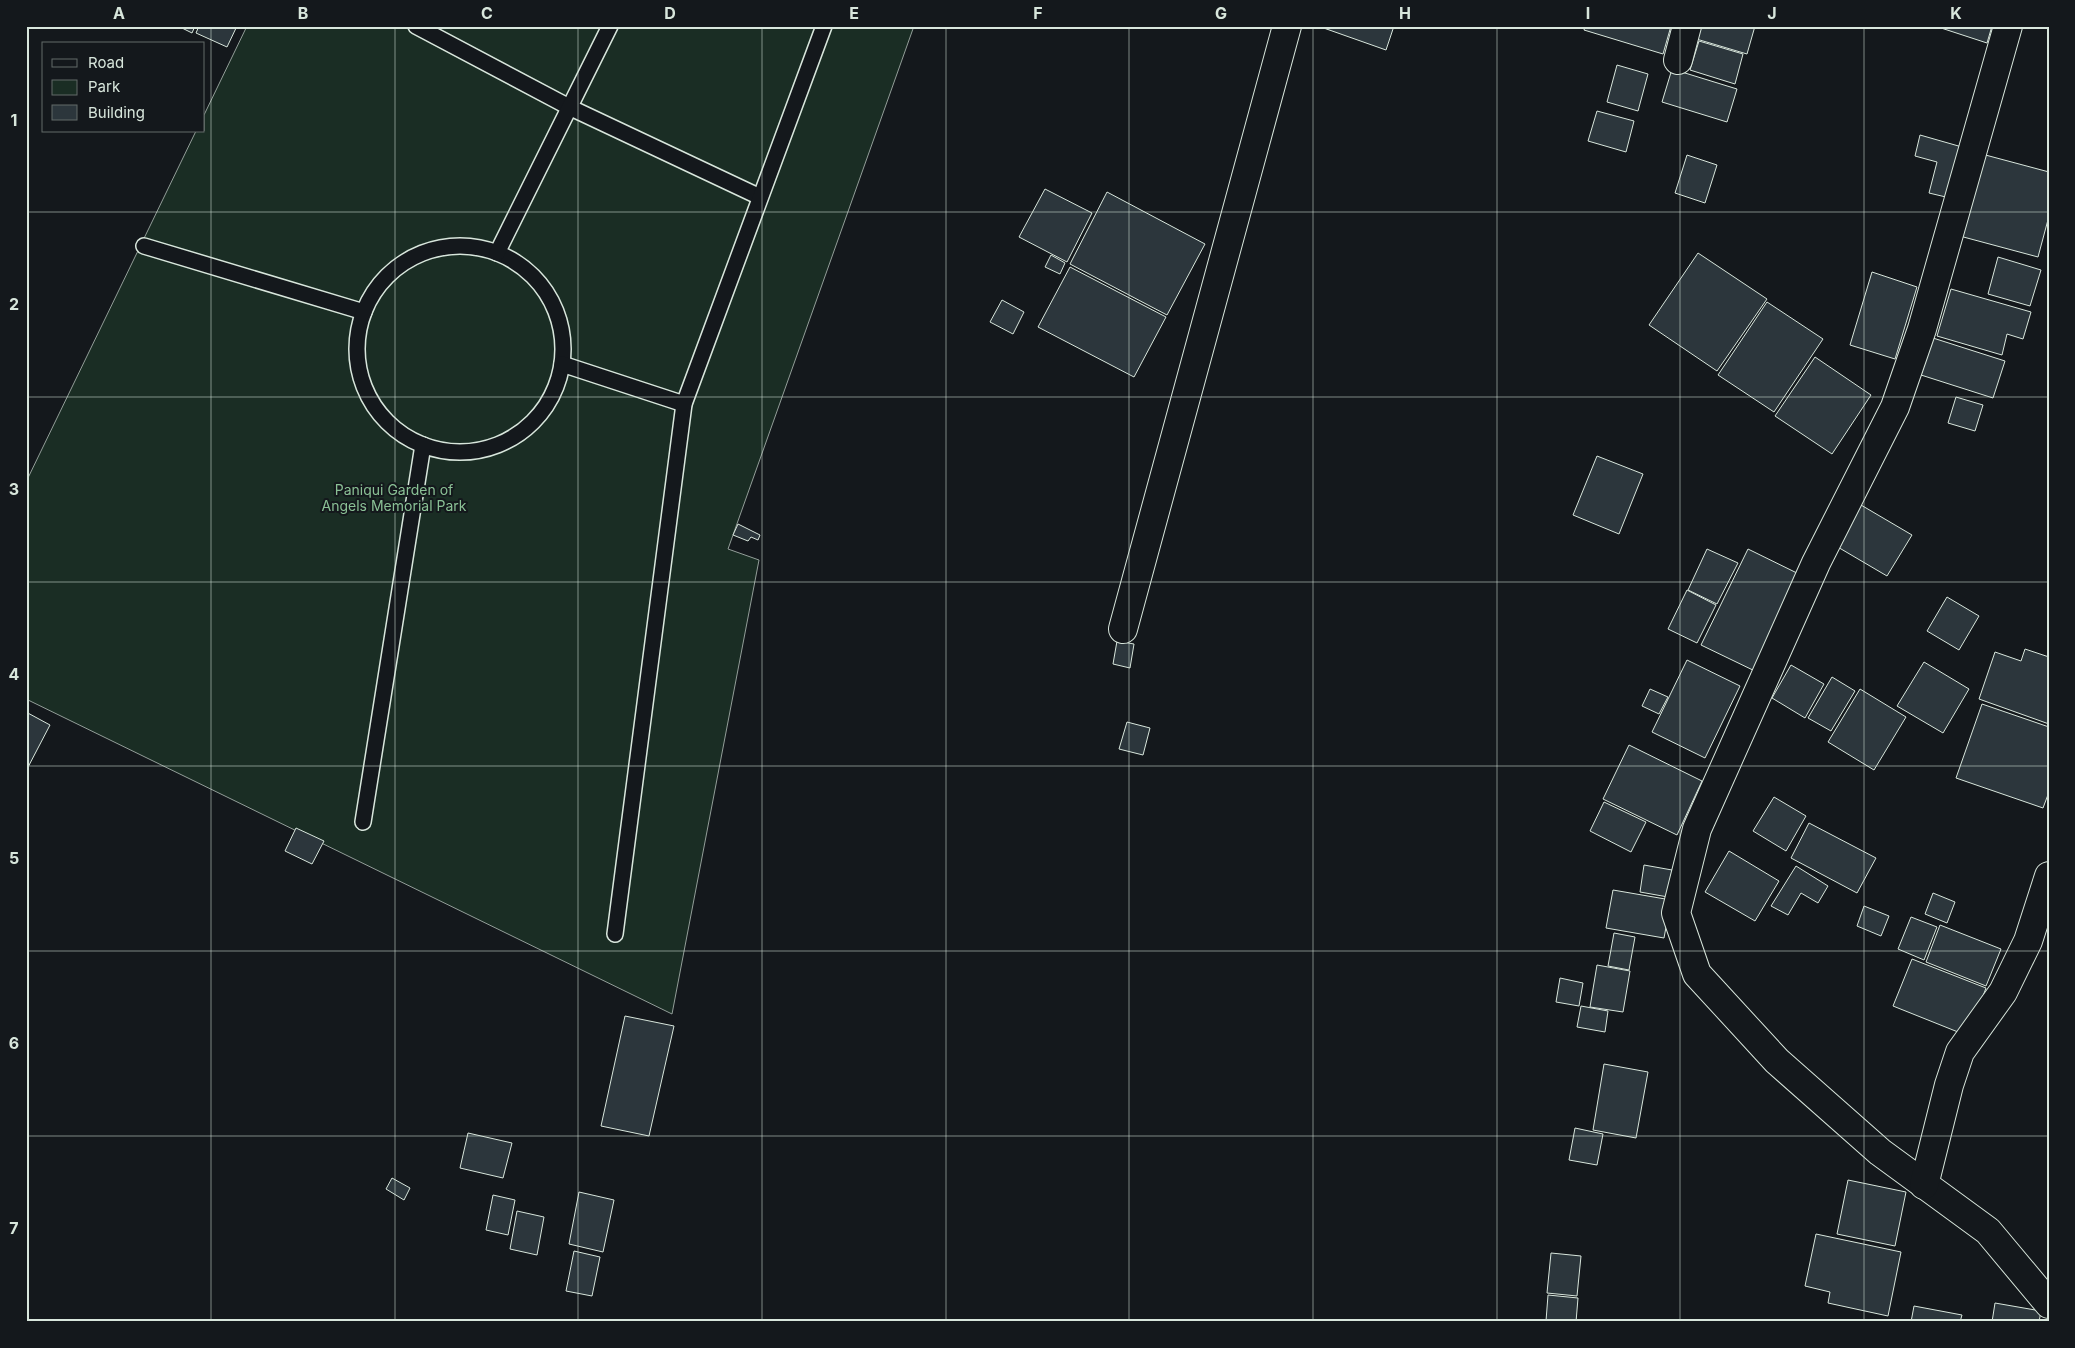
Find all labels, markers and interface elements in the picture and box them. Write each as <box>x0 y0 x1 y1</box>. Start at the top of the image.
text: A <box>113 3 125 23</box>
text: B <box>298 3 308 23</box>
text: C <box>481 3 493 23</box>
text: D <box>664 3 676 23</box>
text: E <box>849 3 859 23</box>
text: F <box>1033 3 1043 23</box>
text: G <box>1215 3 1227 23</box>
text: H <box>1399 3 1411 23</box>
text: I <box>1586 3 1590 23</box>
text: J <box>1767 3 1777 23</box>
text: K <box>1950 3 1962 23</box>
legend <box>42 42 205 132</box>
text: Road <box>88 53 124 72</box>
text: Park <box>88 77 121 96</box>
text: Building <box>88 103 145 122</box>
text: 1 <box>11 110 17 130</box>
text: 2 <box>9 294 19 314</box>
text: 3 <box>9 479 19 499</box>
park label: Paniqui Garden of Angels Memorial Park <box>322 481 467 514</box>
text: 4 <box>9 664 20 684</box>
text: 5 <box>9 848 19 868</box>
text: 6 <box>9 1033 19 1053</box>
text: 7 <box>9 1218 19 1238</box>

